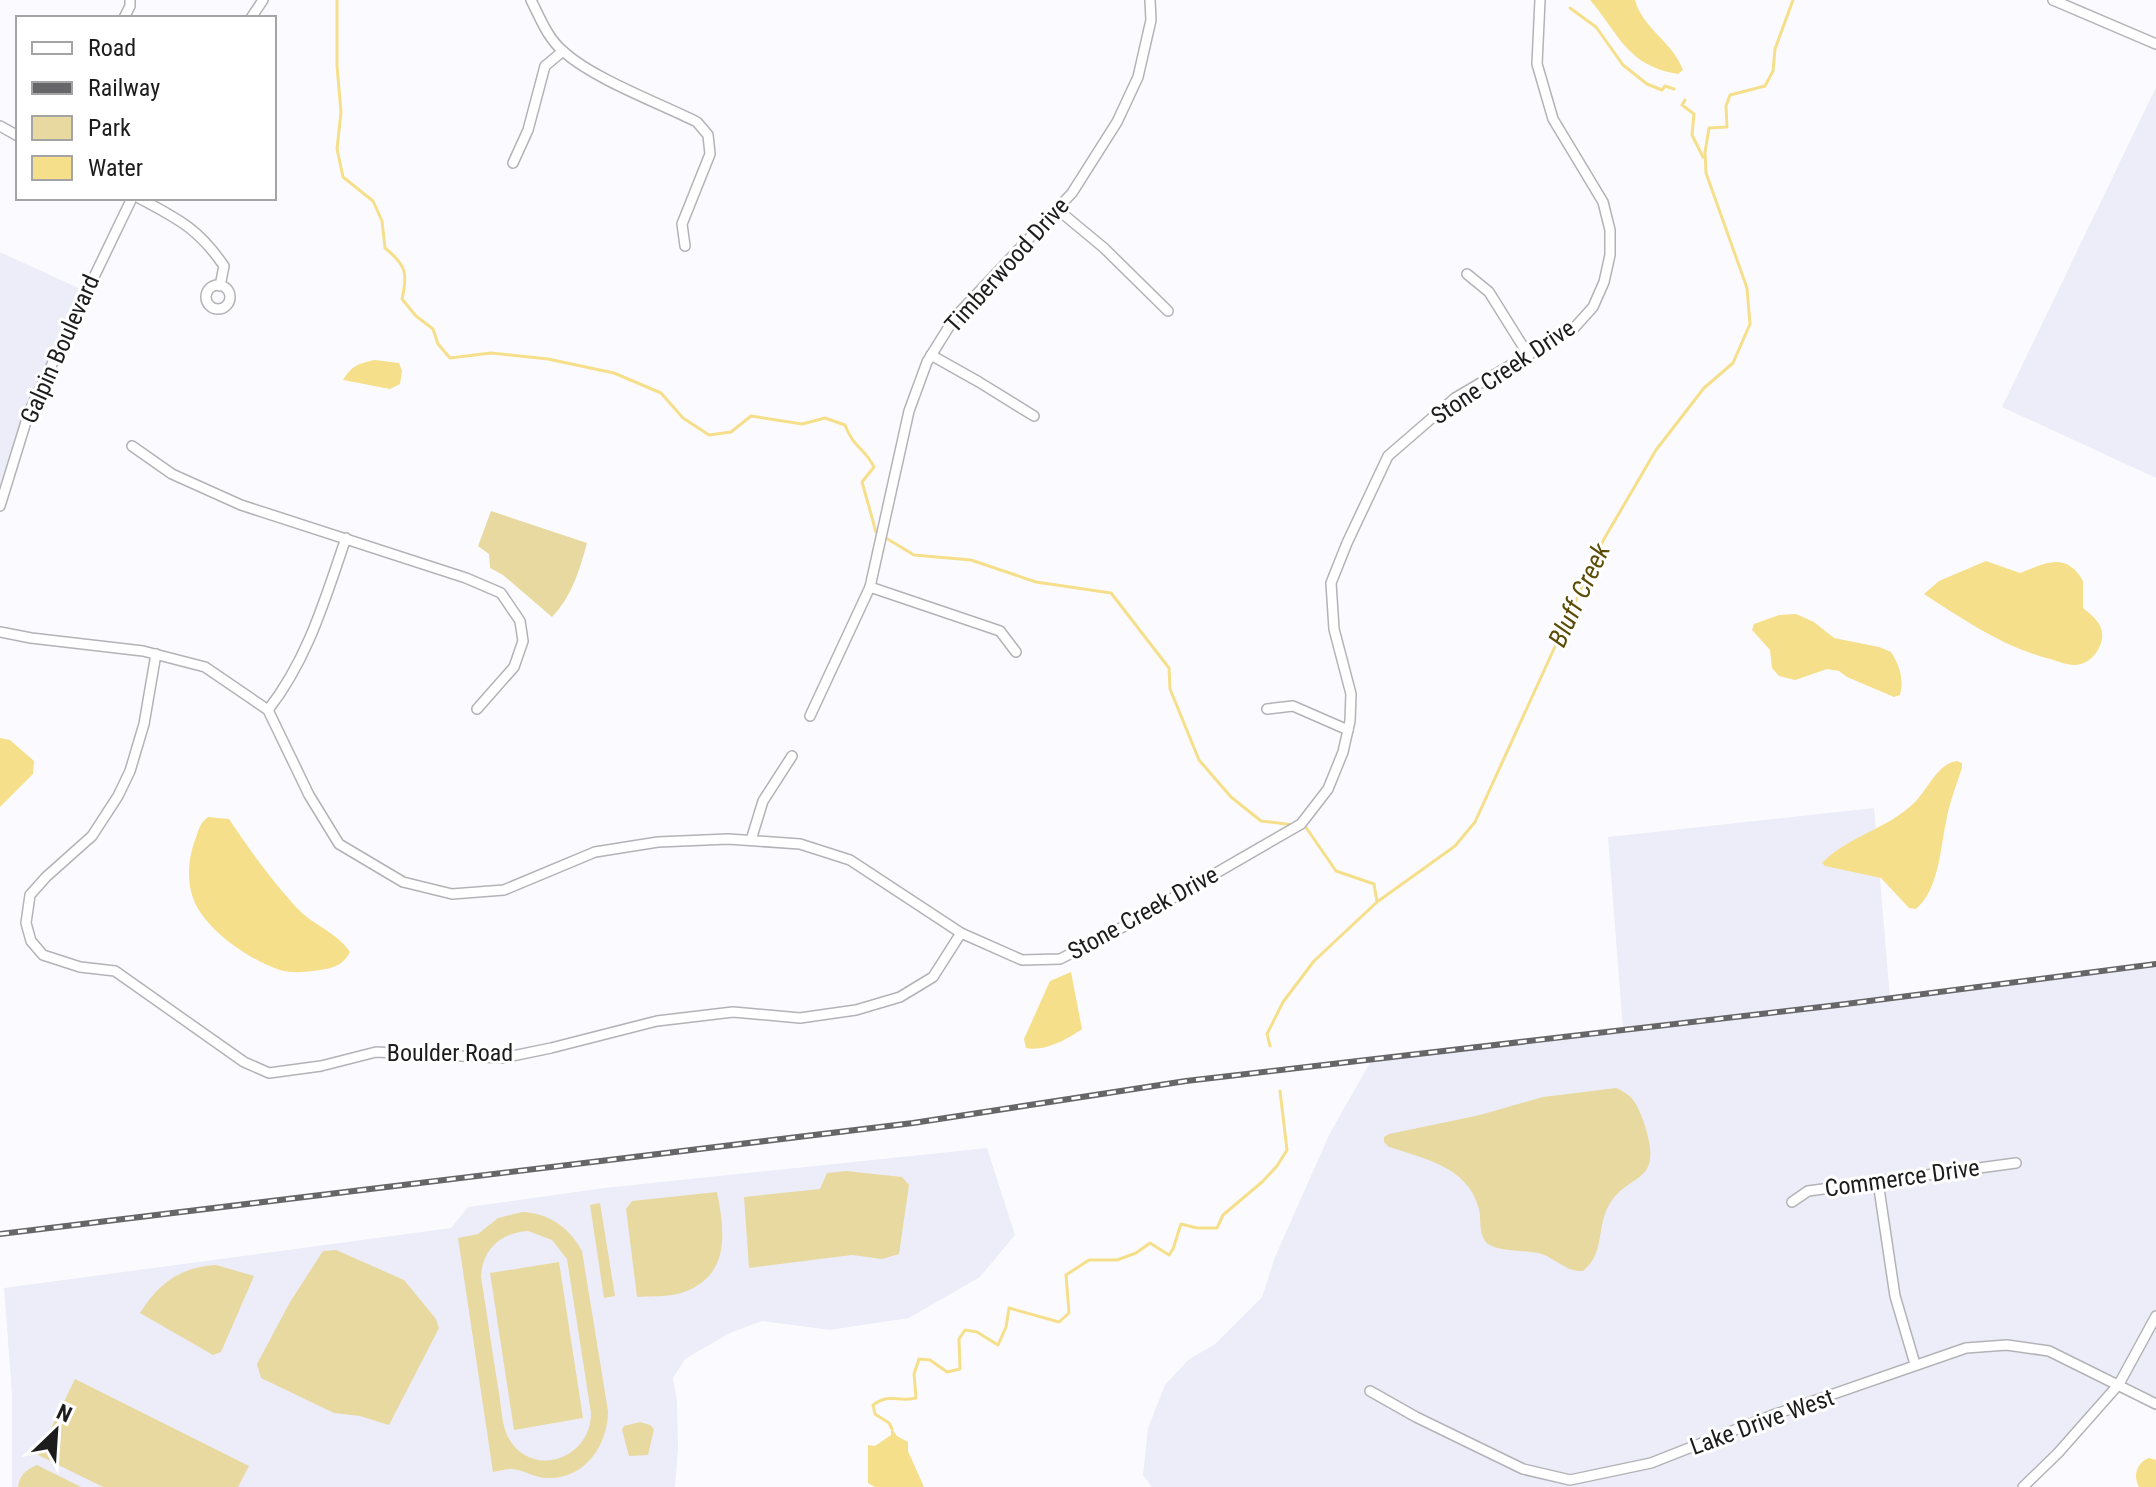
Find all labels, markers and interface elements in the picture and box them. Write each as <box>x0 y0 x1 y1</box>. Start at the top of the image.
legend <box>16 16 276 200</box>
text: Road <box>88 34 136 62</box>
text: Railway <box>88 74 160 102</box>
text: Park <box>88 114 131 142</box>
text: Water <box>88 154 143 182</box>
street label: Timberwood Drive <box>939 192 1075 338</box>
street label: Galpin Boulevard <box>15 270 105 428</box>
street label: Stone Creek Drive <box>1426 314 1580 430</box>
water label: Bluff Creek <box>1542 538 1616 651</box>
street label: Stone Creek Drive <box>1063 860 1223 966</box>
street label: Boulder Road <box>387 1039 513 1067</box>
street label: Commerce Drive <box>1823 1153 1981 1203</box>
street label: Lake Drive West <box>1686 1383 1838 1461</box>
north arrow <box>16 1391 96 1471</box>
text: N <box>53 1399 76 1428</box>

